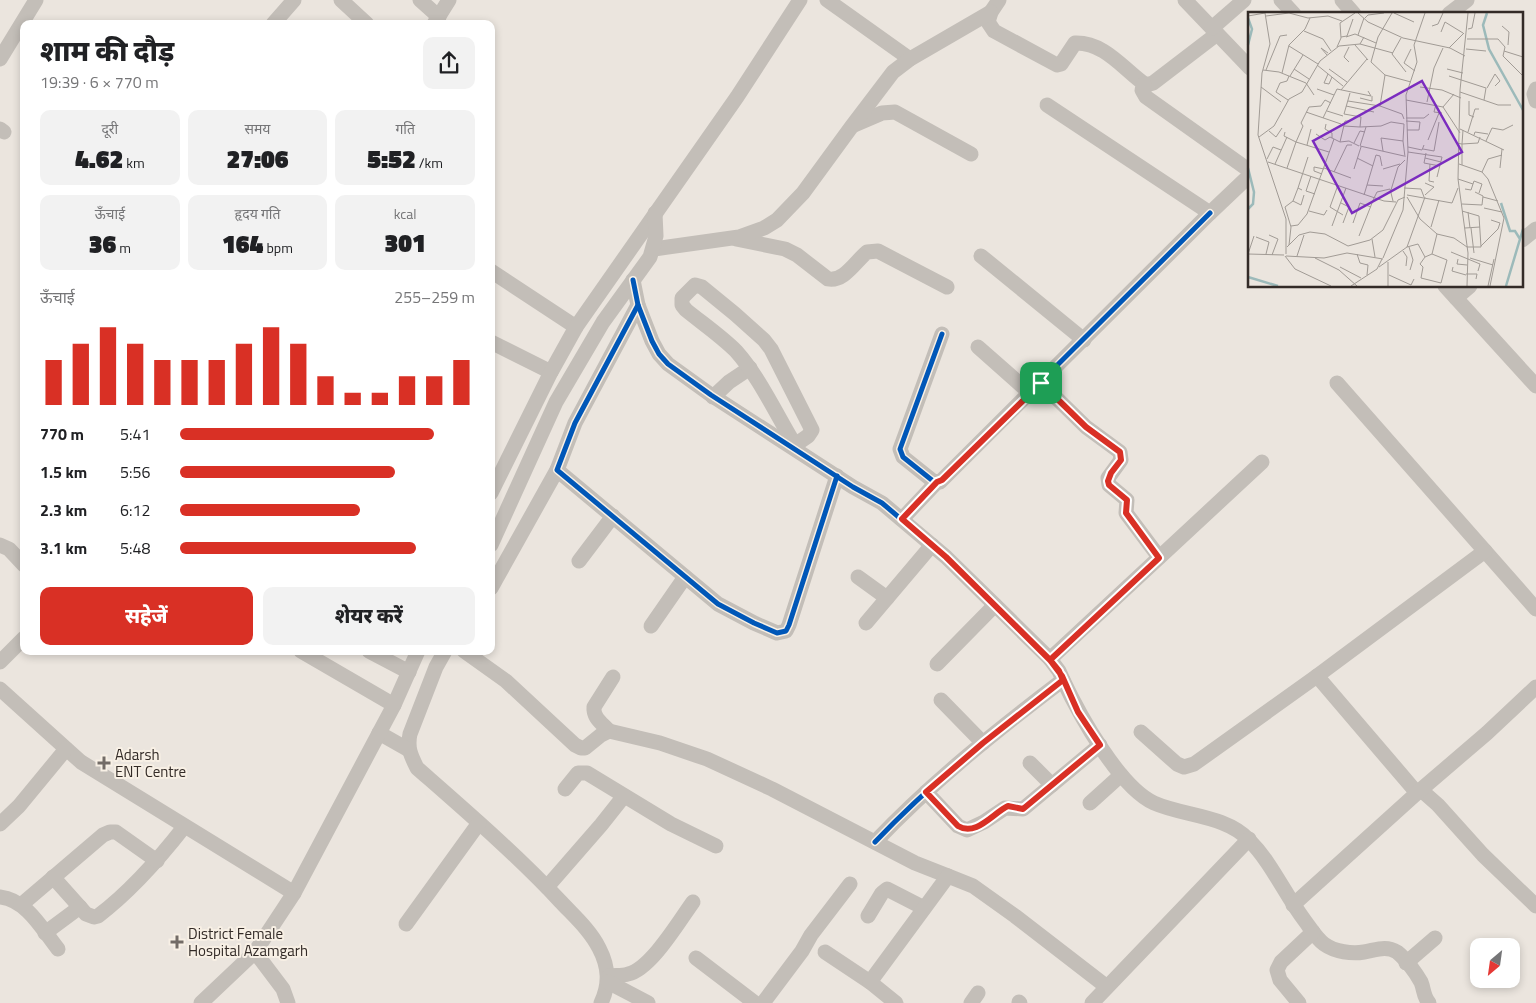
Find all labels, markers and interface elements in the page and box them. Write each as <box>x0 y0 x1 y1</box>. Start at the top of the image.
inset map <box>1248 12 1524 288</box>
text: शाम की दौड़ <box>40 29 174 72</box>
button: share <box>423 37 475 89</box>
text: 19:39 · 6 × 770 m <box>40 70 159 94</box>
text: दूरी <box>101 118 118 139</box>
text: समय <box>245 118 270 139</box>
text: गति <box>395 118 415 139</box>
text: 4.62 <box>75 140 123 178</box>
text: 27:06 <box>226 140 289 178</box>
text: 5:52 <box>367 140 416 178</box>
text: km <box>123 152 145 173</box>
text: /km <box>416 152 443 173</box>
text: ऊँचाई <box>95 203 125 224</box>
text: हृदय गति <box>235 203 280 224</box>
text: kcal <box>394 203 417 224</box>
text: 301 <box>385 224 426 262</box>
text: 36 <box>89 225 116 263</box>
text: 164 <box>222 225 263 263</box>
text: m <box>116 237 131 258</box>
text: bpm <box>263 237 293 258</box>
text: ऊँचाई <box>40 285 75 309</box>
text: 255–259 m <box>394 285 475 309</box>
pin <box>1020 362 1062 404</box>
icon: arrive <box>1027 369 1055 397</box>
text: 770 m <box>40 422 84 446</box>
text: 5:41 <box>120 422 150 446</box>
text: 1.5 km <box>40 460 87 484</box>
text: 5:56 <box>120 460 150 484</box>
text: 2.3 km <box>40 498 87 522</box>
text: 6:12 <box>120 498 150 522</box>
text: 3.1 km <box>40 536 87 560</box>
text: 5:48 <box>120 536 150 560</box>
button: सहेजें <box>40 587 253 645</box>
button: शेयर करें <box>263 587 475 645</box>
place label: Adarsh ENT Centre <box>115 743 186 783</box>
marker: Adarsh ENT Centre <box>97 756 111 770</box>
place label: District Female Hospital Azamgarh <box>188 922 308 962</box>
marker: District Female Hospital Azamgarh <box>170 935 184 949</box>
north arrow <box>1470 938 1520 988</box>
map controls <box>1470 938 1520 988</box>

